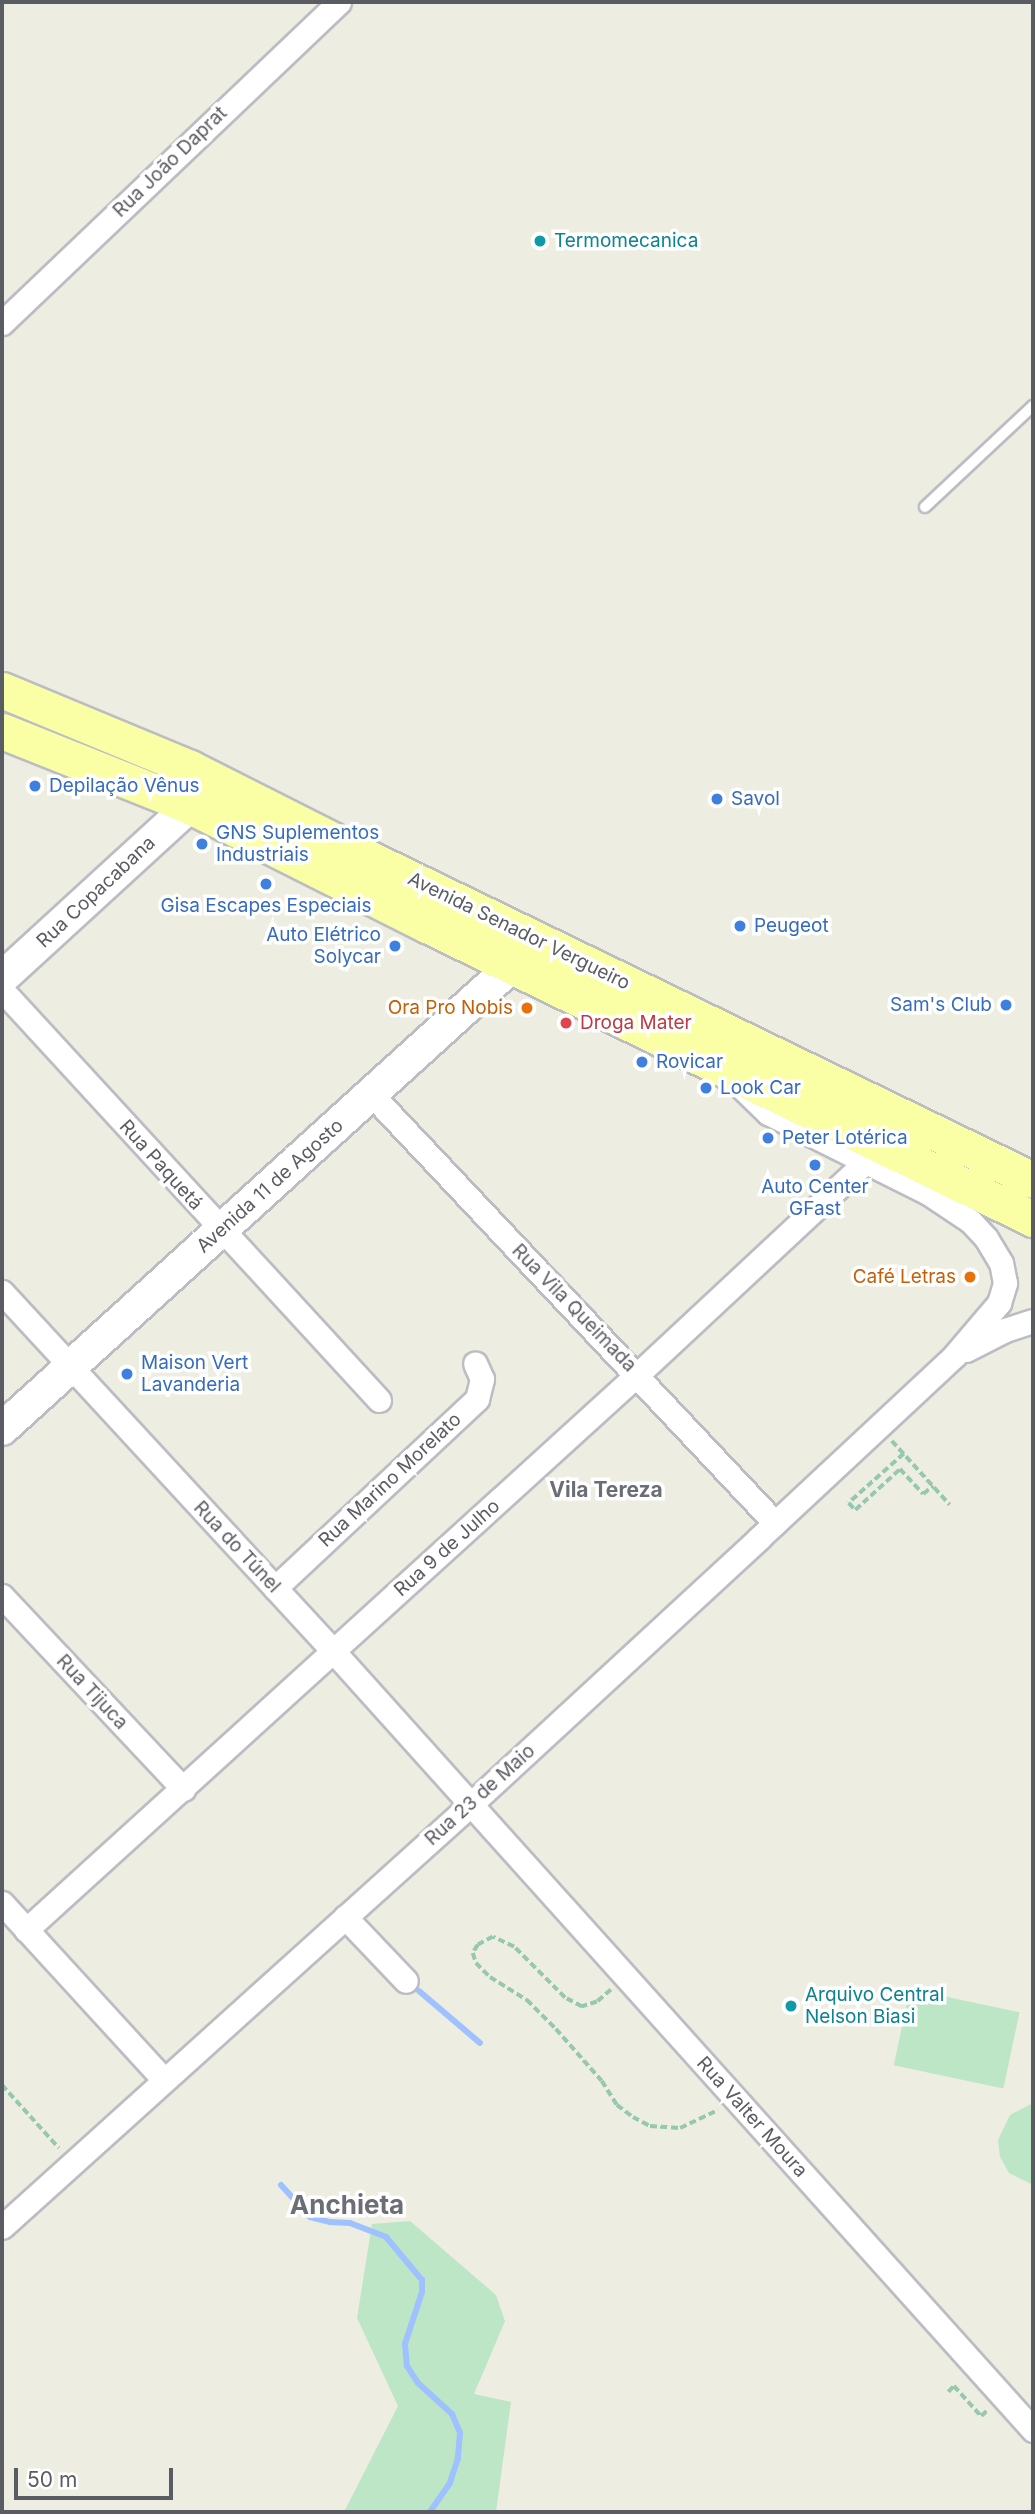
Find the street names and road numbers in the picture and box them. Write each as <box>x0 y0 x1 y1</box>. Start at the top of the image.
street label: Rua João Daprat <box>108 102 232 222</box>
street label: Rua Copacabana <box>32 831 160 953</box>
street label: Avenida Senador Vergueiro <box>404 867 634 995</box>
street label: Avenida 11 de Agosto <box>192 1114 348 1258</box>
street label: Rua Paquetá <box>115 1115 207 1215</box>
street label: Rua Vila Queimada <box>507 1239 641 1377</box>
street label: Rua Marino Morelato <box>314 1408 466 1552</box>
street label: Rua 9 de Julho <box>390 1495 504 1601</box>
street label: Rua do Túnel <box>189 1496 285 1598</box>
street label: Rua Tijuca <box>52 1650 132 1734</box>
street label: Rua 23 de Maio <box>420 1740 540 1850</box>
street label: Rua Valter Moura <box>692 2052 812 2182</box>

